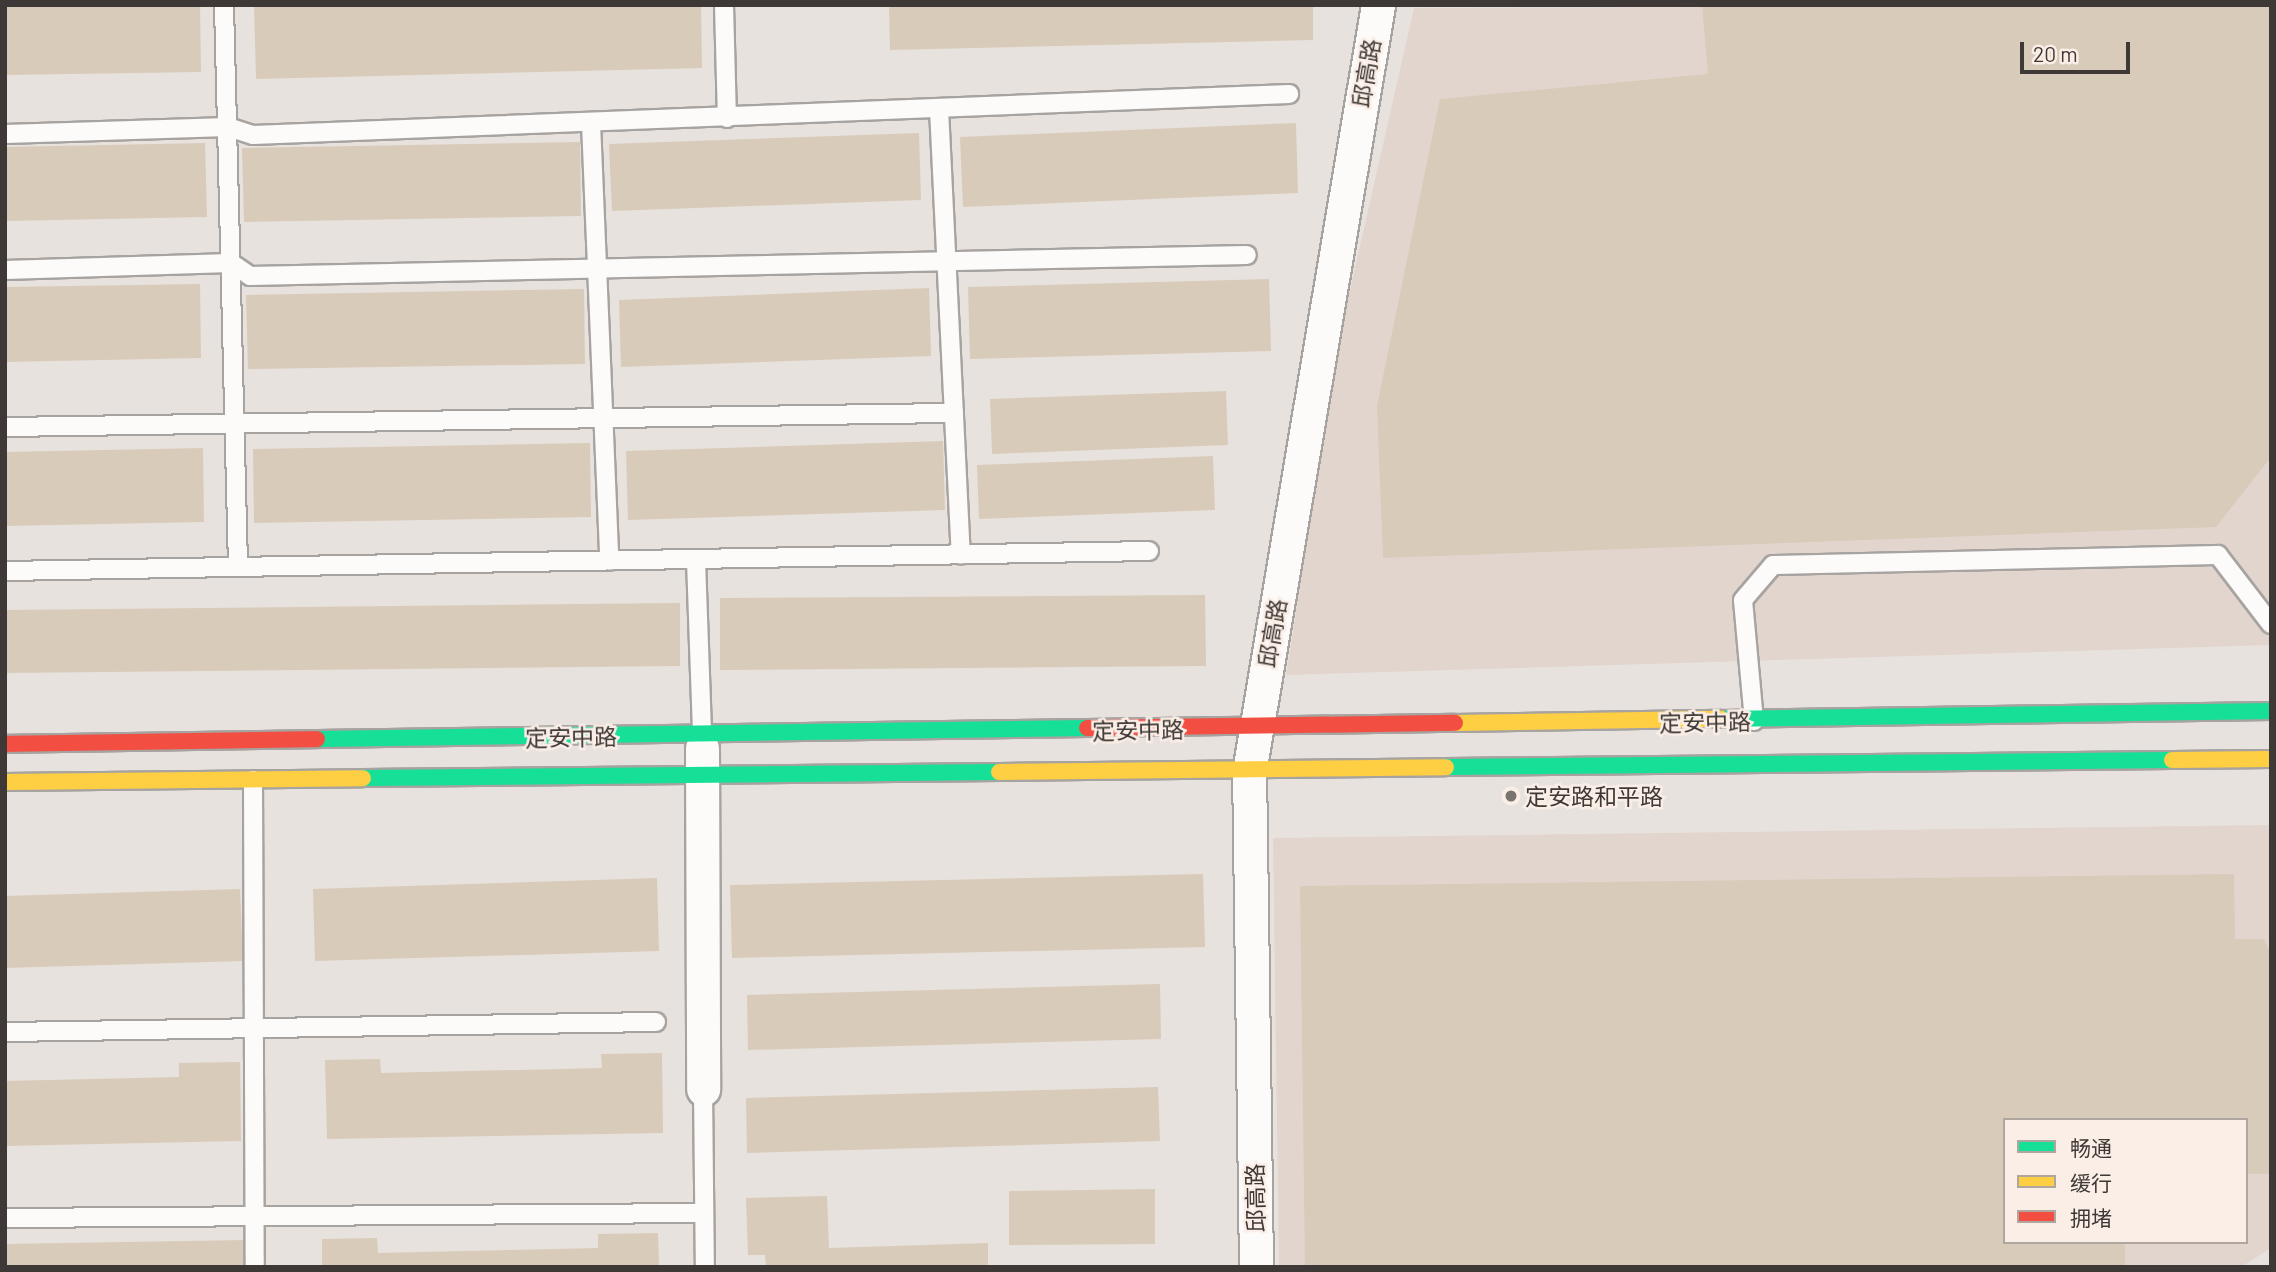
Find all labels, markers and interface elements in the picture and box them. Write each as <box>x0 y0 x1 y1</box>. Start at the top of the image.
scale bar <box>2024 28 2134 72</box>
street label: 邱高路 <box>1346 37 1386 109</box>
text: 20 m <box>2033 41 2078 66</box>
street label: 邱高路 <box>1252 597 1292 669</box>
street label: 定安中路 <box>1659 707 1751 737</box>
street label: 定安中路 <box>1092 715 1184 745</box>
street label: 定安中路 <box>525 722 617 752</box>
place label: 定安路和平路 <box>1525 782 1663 810</box>
marker: 定安路和平路 <box>1503 788 1519 804</box>
legend <box>2003 1118 2248 1244</box>
text: 畅通 <box>2070 1135 2112 1160</box>
street label: 邱高路 <box>1241 1163 1269 1233</box>
text: 缓行 <box>2070 1170 2112 1195</box>
text: 拥堵 <box>2070 1205 2112 1230</box>

